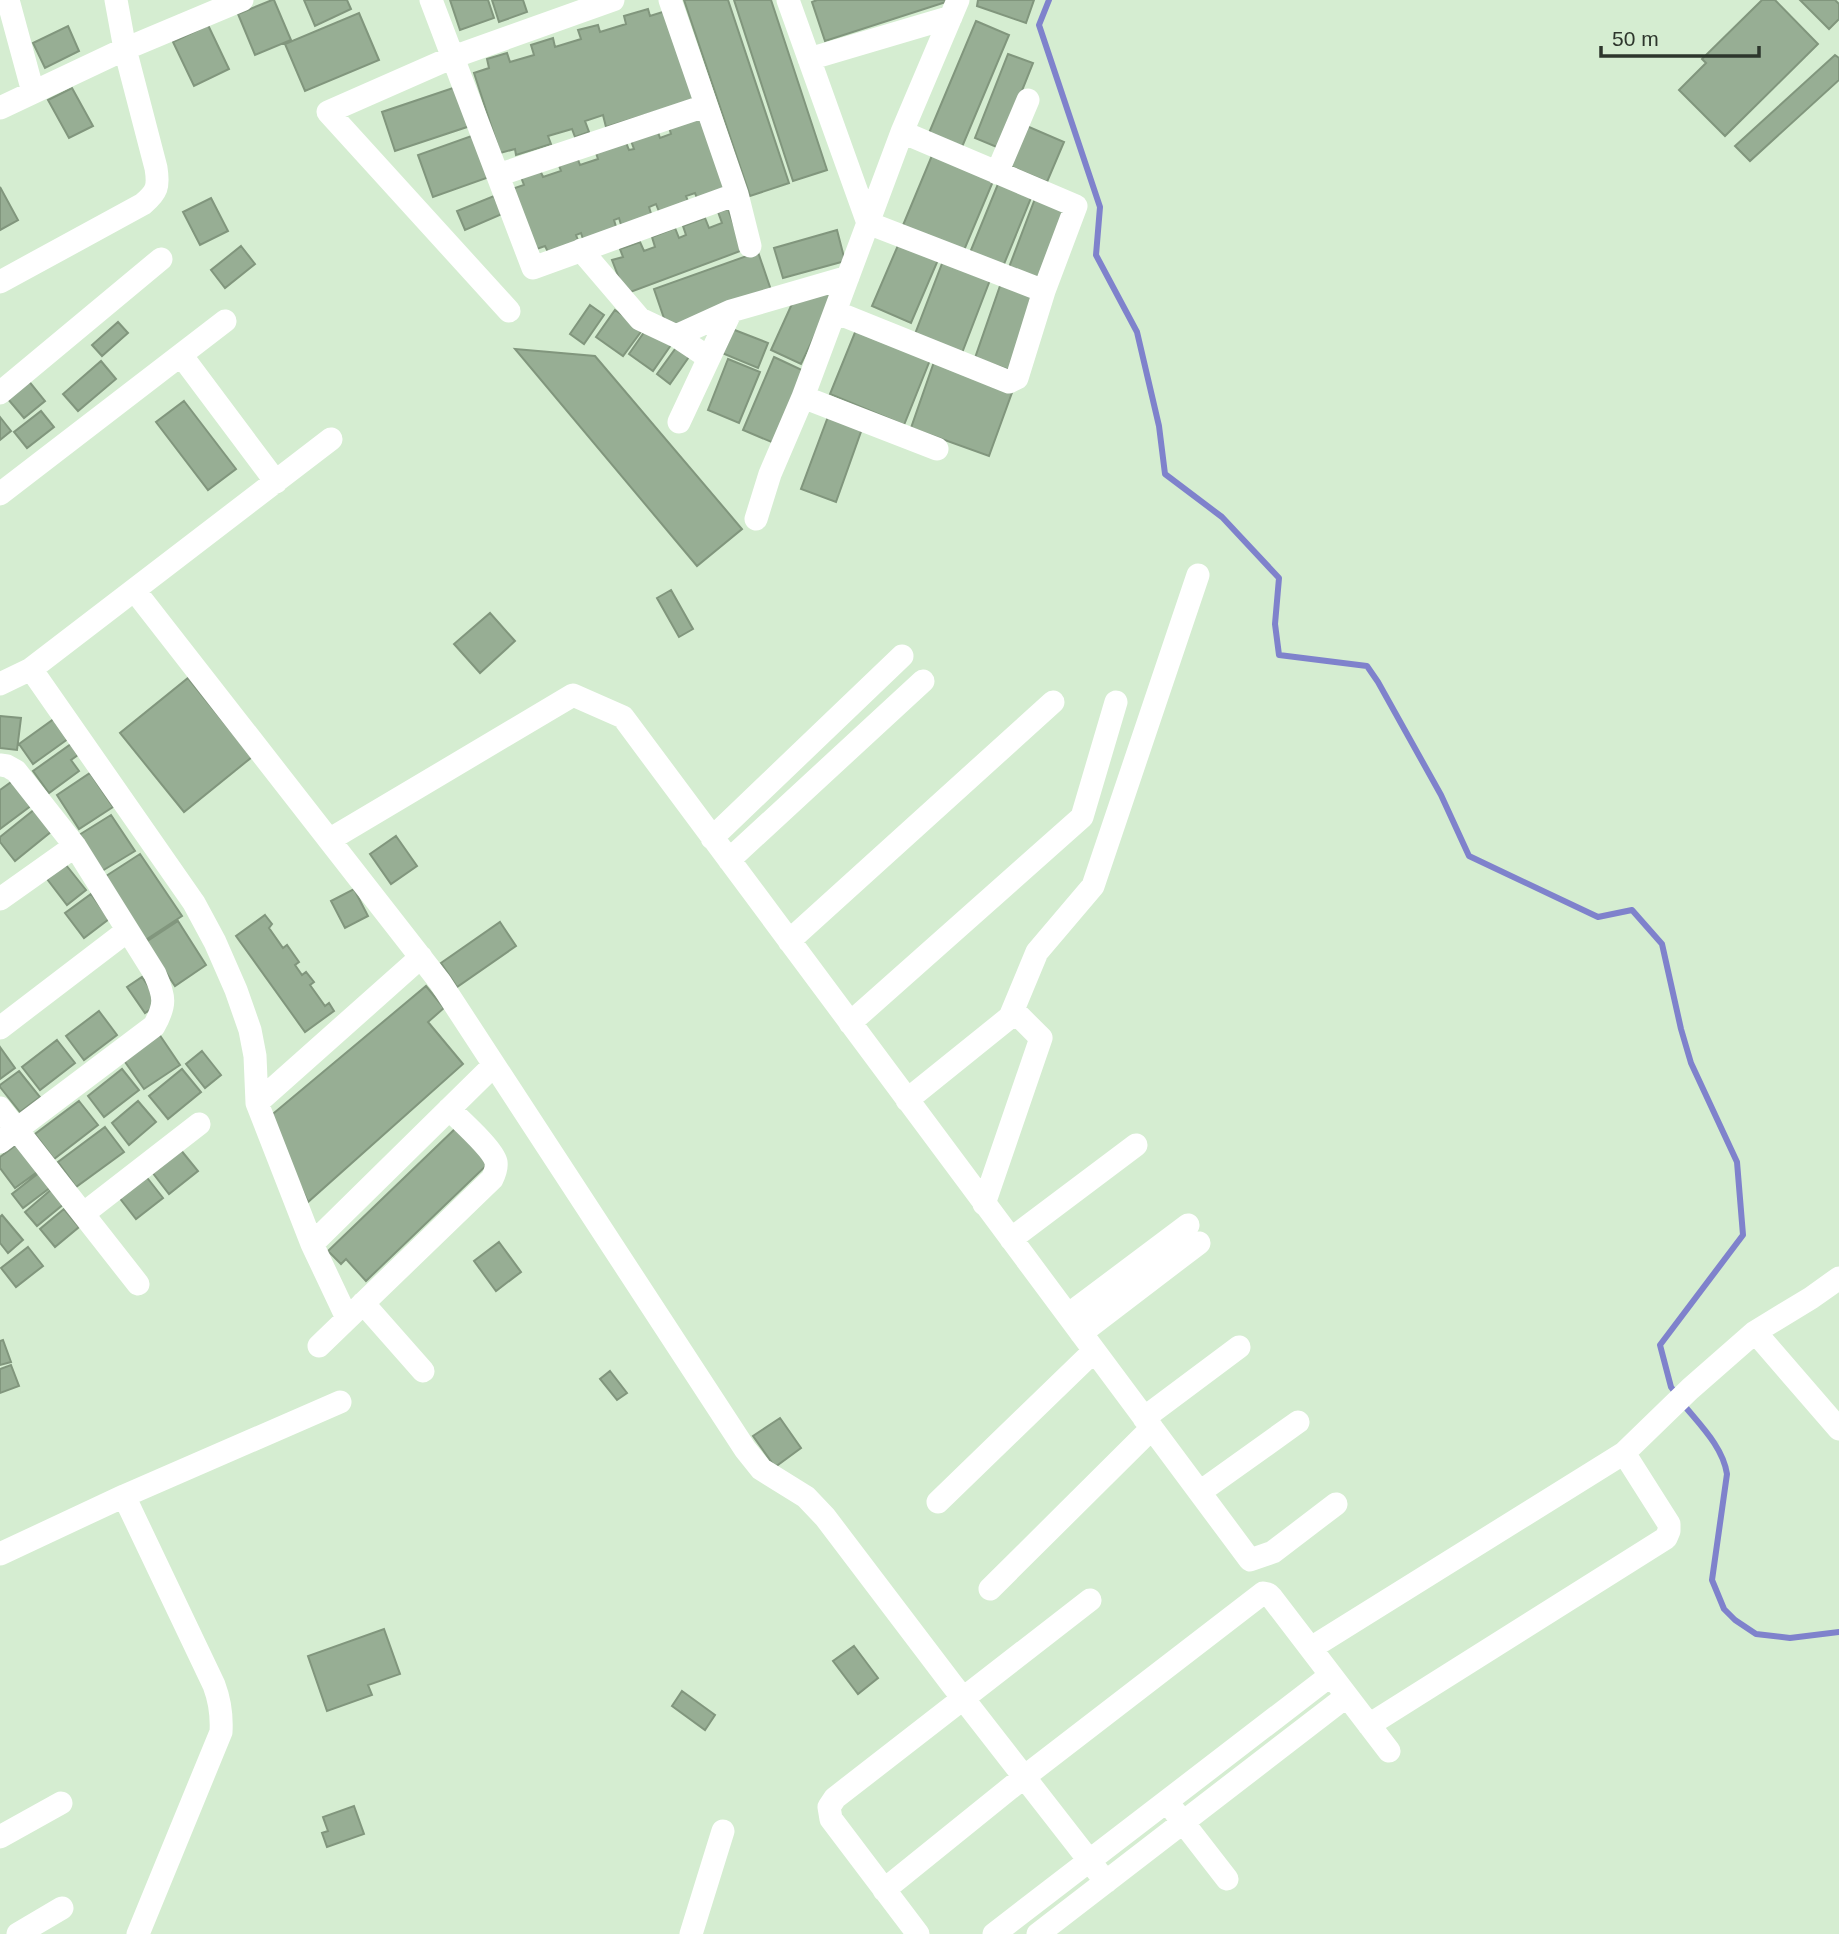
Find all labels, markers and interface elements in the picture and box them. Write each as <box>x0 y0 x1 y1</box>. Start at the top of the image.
scale bar <box>1601 14 1758 58</box>
text: 50 m <box>1612 27 1659 50</box>

